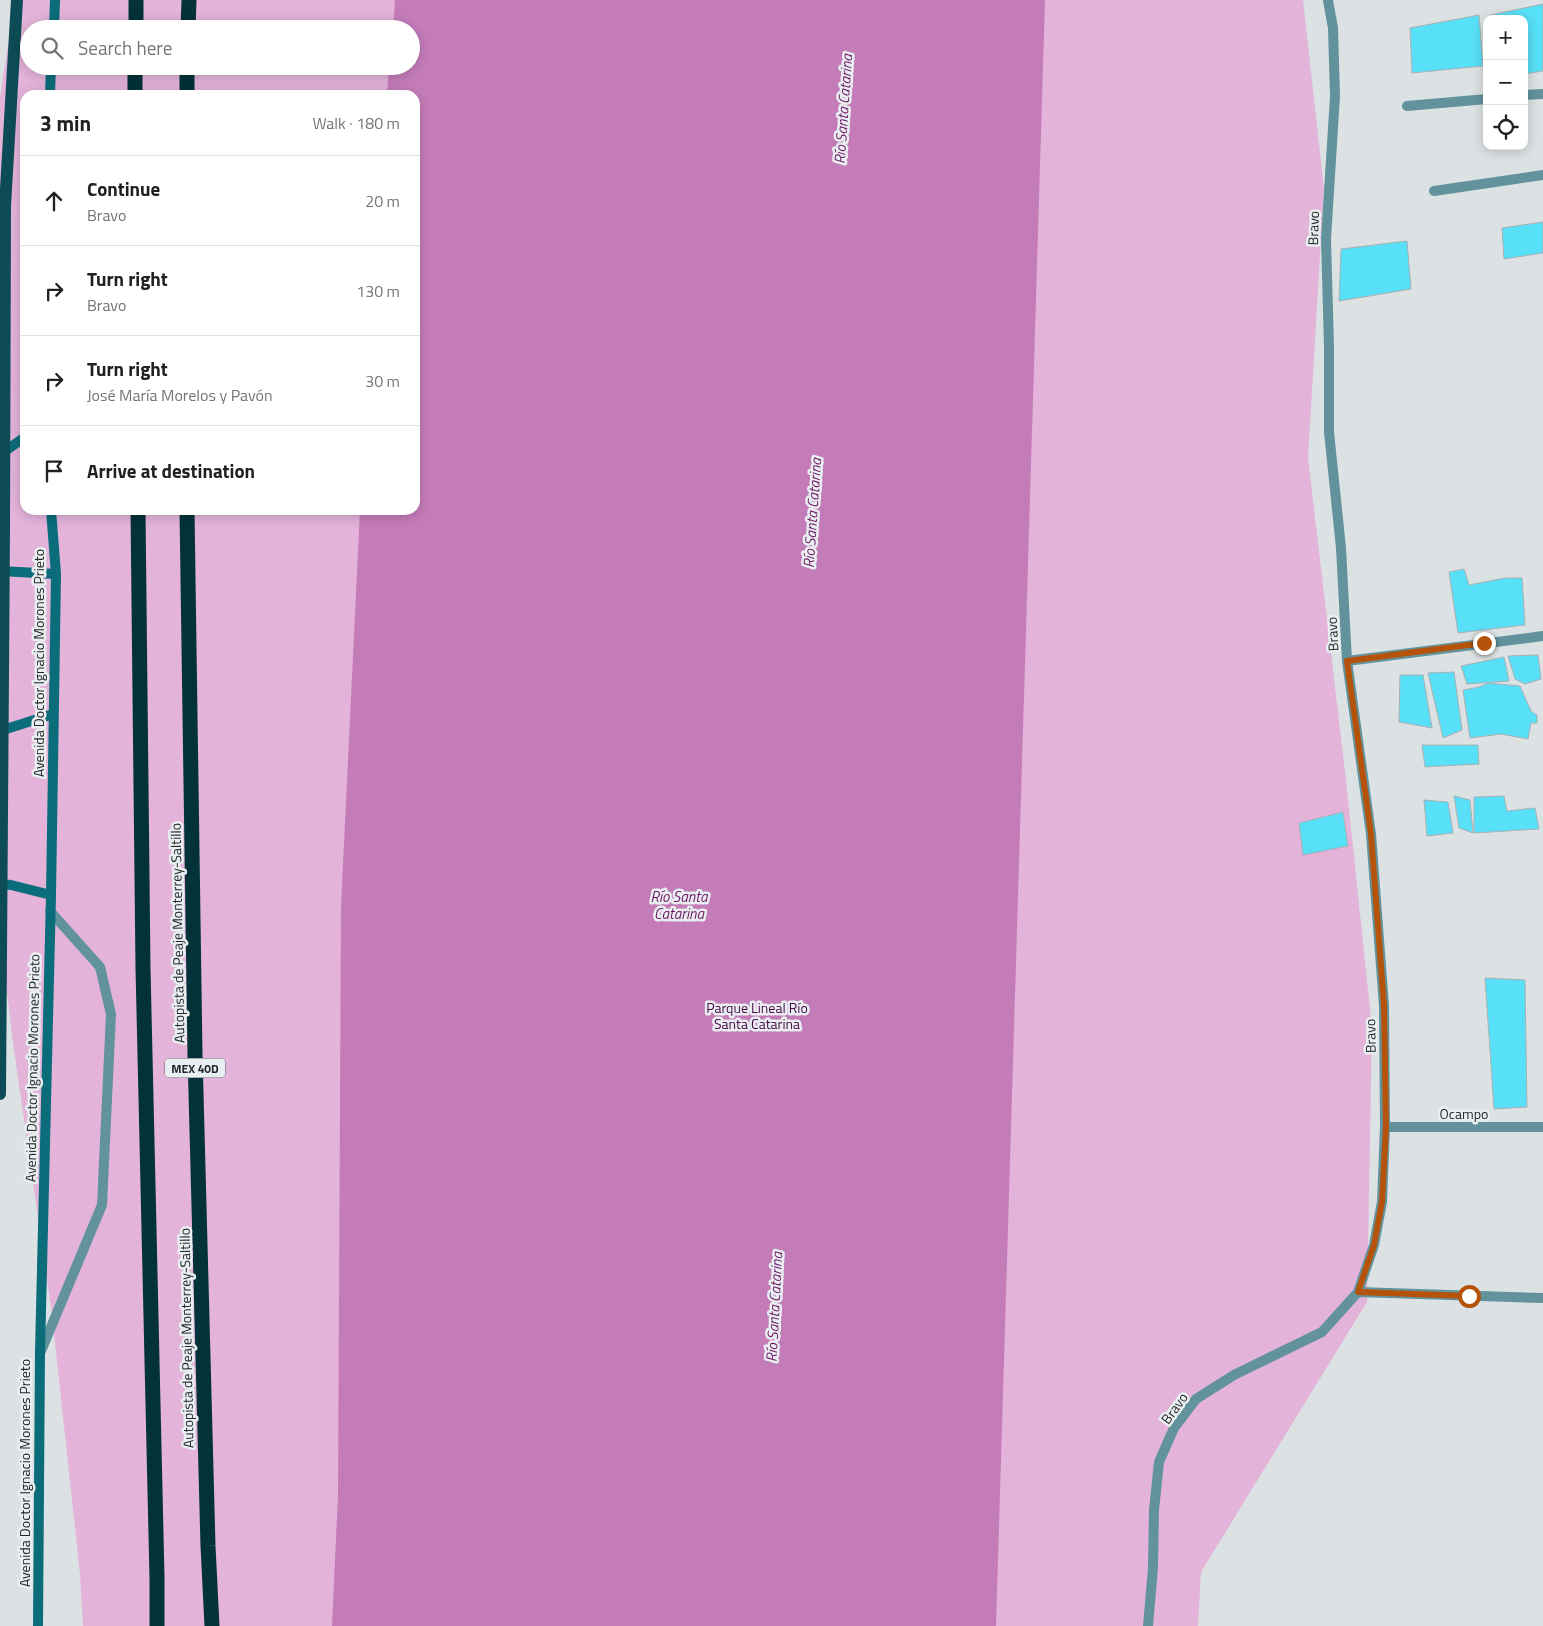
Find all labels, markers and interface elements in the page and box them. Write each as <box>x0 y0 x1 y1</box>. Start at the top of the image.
map controls <box>1483 15 1528 150</box>
button: + <box>1483 15 1528 60</box>
search box <box>20 20 420 75</box>
text: Search here <box>78 33 172 62</box>
icon: search <box>38 34 66 62</box>
water label: Río Santa Catarina <box>828 52 858 165</box>
button: − <box>1483 60 1528 105</box>
button: locate <box>1483 105 1528 150</box>
text: 3 min <box>40 107 91 139</box>
text: Walk · 180 m <box>312 111 400 135</box>
text: Continue <box>87 174 160 203</box>
icon: ahead <box>40 187 68 215</box>
text: 20 m <box>365 189 400 213</box>
text: Bravo <box>87 203 126 227</box>
street label: Bravo <box>1302 210 1324 246</box>
text: Turn right <box>87 264 168 293</box>
icon: right <box>40 277 68 305</box>
text: 130 m <box>356 279 400 303</box>
text: Bravo <box>87 293 126 317</box>
text: Turn right <box>87 354 168 383</box>
icon: right <box>40 367 68 395</box>
text: 30 m <box>365 369 400 393</box>
text: José María Morelos y Pavón <box>87 383 273 407</box>
text: Arrive at destination <box>87 456 255 485</box>
water label: Río Santa Catarina <box>797 456 827 569</box>
icon: arrive <box>40 457 68 485</box>
street label: Avenida Doctor Ignacio Morones Prieto <box>28 549 49 777</box>
street label: Bravo <box>1321 616 1343 652</box>
route end <box>1473 632 1496 655</box>
street label: Autopista de Peaje Monterrey-Saltillo <box>165 823 189 1043</box>
water label: Río Santa Catarina <box>651 885 709 925</box>
street label: Avenida Doctor Ignacio Morones Prieto <box>20 954 44 1182</box>
park label: Parque Lineal Río Santa Catarina <box>706 997 808 1034</box>
street label: Bravo <box>1359 1019 1381 1053</box>
road number: MEX 40D <box>165 1058 225 1078</box>
street label: Ocampo <box>1440 1103 1488 1124</box>
street label: Autopista de Peaje Monterrey-Saltillo <box>174 1228 198 1448</box>
water label: Río Santa Catarina <box>760 1250 788 1363</box>
route start <box>1458 1285 1481 1308</box>
street label: Avenida Doctor Ignacio Morones Prieto <box>14 1359 35 1587</box>
street label: Bravo <box>1155 1388 1193 1428</box>

